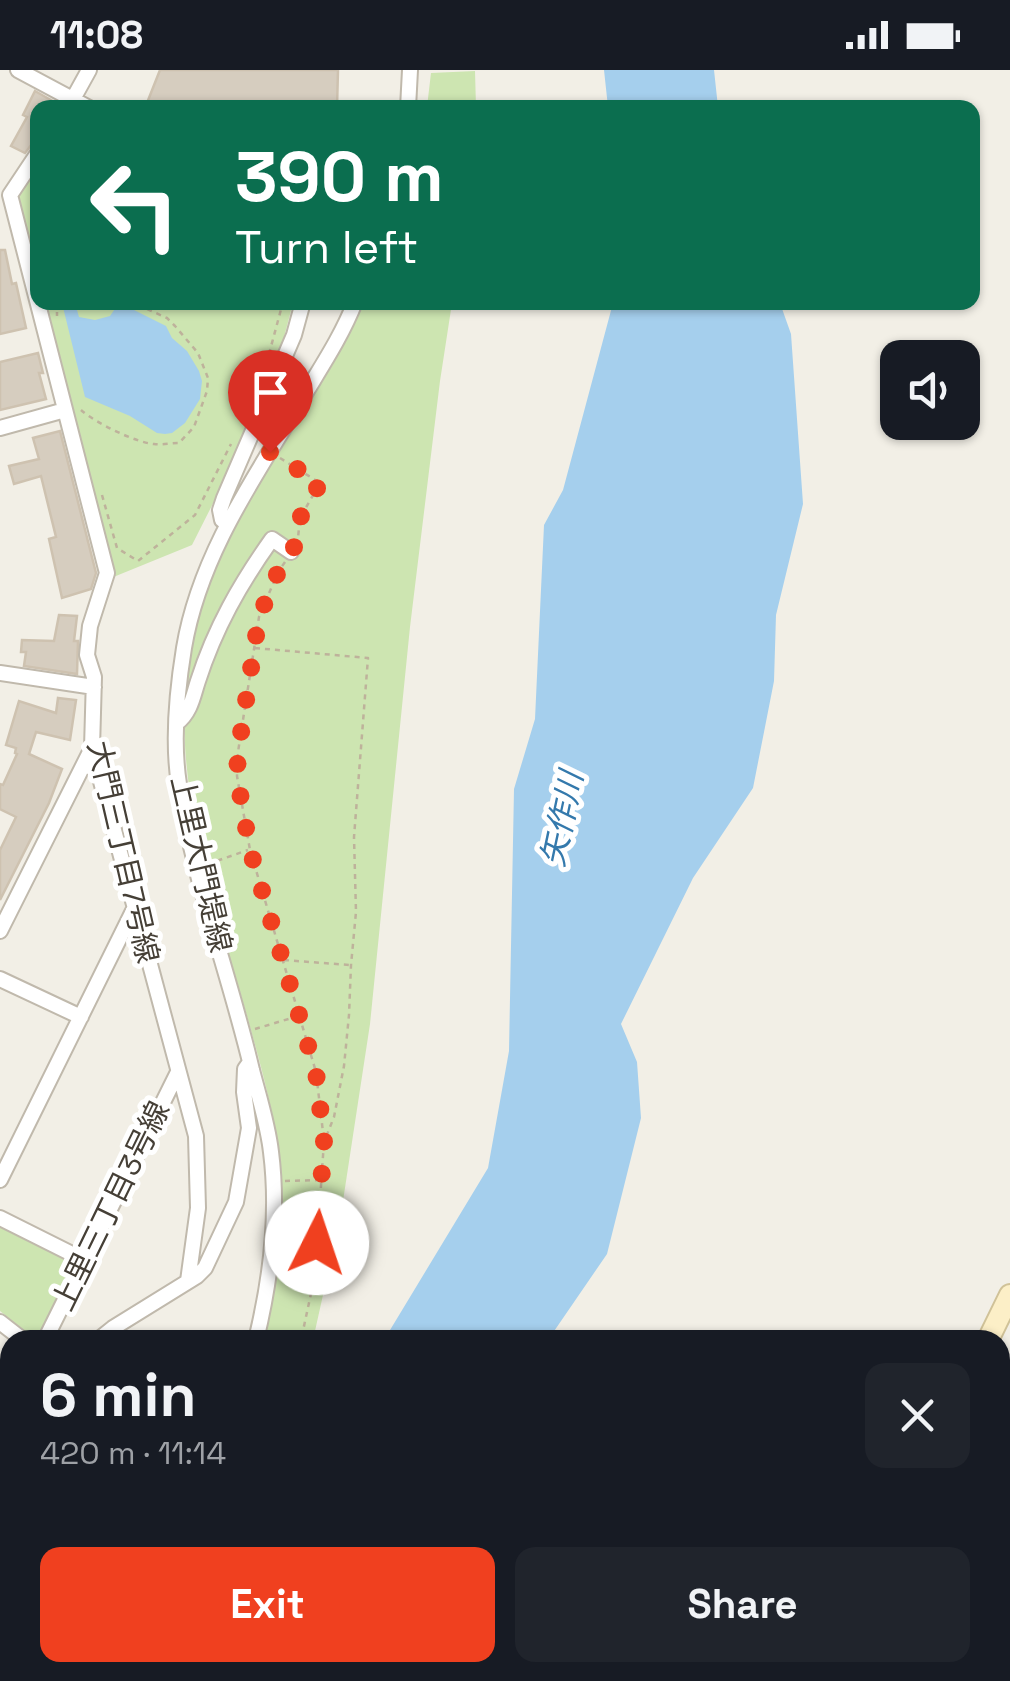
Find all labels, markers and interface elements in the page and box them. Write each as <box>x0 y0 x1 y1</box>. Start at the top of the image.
text: 11:08 <box>50 11 143 59</box>
text: 390 m <box>235 132 444 221</box>
icon: left <box>70 140 200 270</box>
text: Turn left <box>235 219 418 276</box>
map controls <box>880 340 980 440</box>
button: sound <box>880 340 980 440</box>
pin <box>228 350 313 453</box>
icon: arrive <box>243 365 298 420</box>
street label: 大門三丁目7号線 <box>79 737 168 967</box>
water label: 矢作川 <box>532 765 592 870</box>
street label: 上里大門堤線 <box>162 772 241 956</box>
street label: 上里三丁目3号線 <box>43 1095 178 1317</box>
position arrow <box>265 1191 369 1295</box>
text: 6 min <box>40 1357 196 1434</box>
button: close <box>865 1363 970 1468</box>
text: 420 m · 11:14 <box>40 1433 226 1473</box>
button: Exit <box>40 1547 495 1662</box>
button: Share <box>515 1547 970 1662</box>

